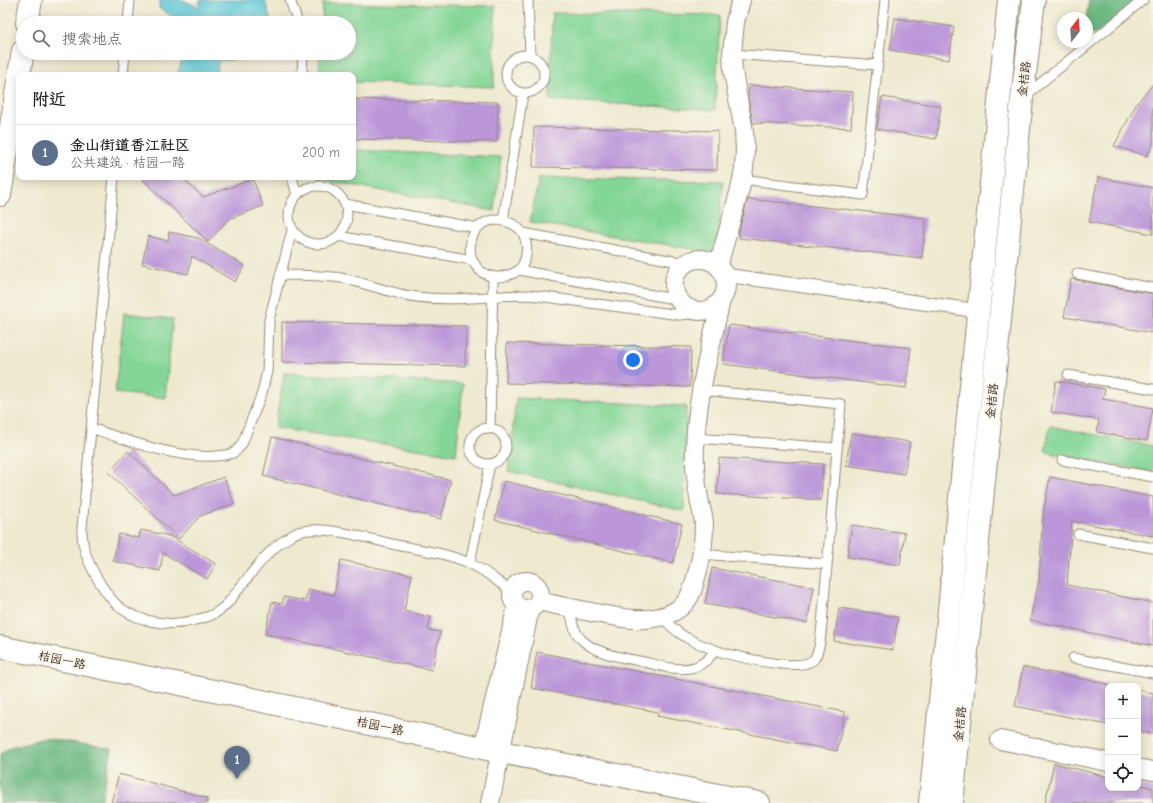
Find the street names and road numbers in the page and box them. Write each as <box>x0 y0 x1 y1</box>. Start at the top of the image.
street label: 金桔路 <box>1015 60 1033 98</box>
street label: 金桔路 <box>983 382 1001 420</box>
street label: 桔园一路 <box>37 648 87 672</box>
street label: 金桔路 <box>951 705 969 743</box>
street label: 桔园一路 <box>355 714 405 738</box>

